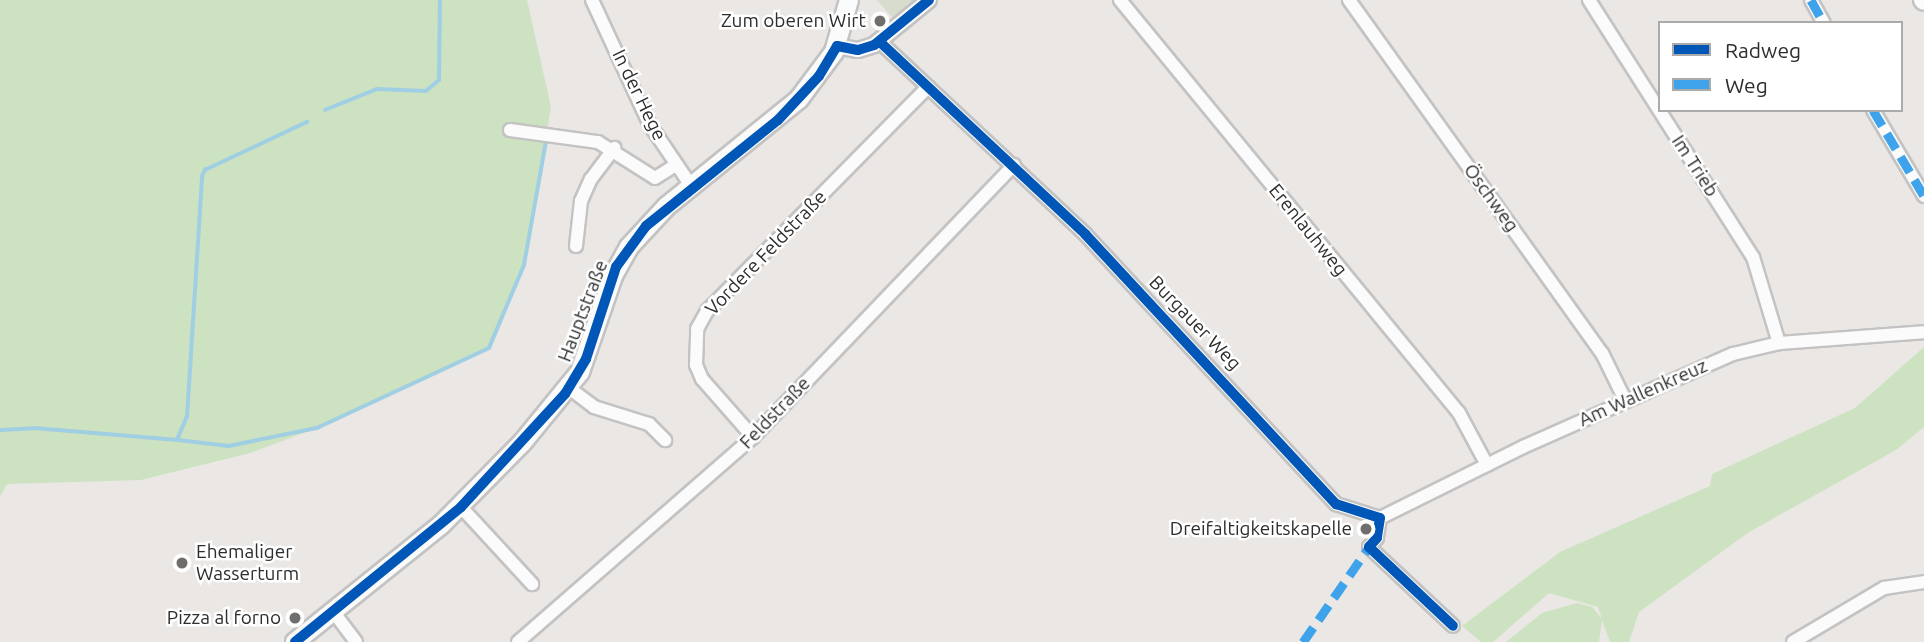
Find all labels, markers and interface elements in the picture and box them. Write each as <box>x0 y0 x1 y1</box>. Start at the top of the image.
place label: Zum oberen Wirt <box>721 10 866 32</box>
marker: Zum oberen Wirt <box>872 13 888 29</box>
legend <box>1658 21 1903 112</box>
text: Radweg <box>1725 38 1801 62</box>
street label: In der Hege <box>607 46 671 144</box>
text: Weg <box>1725 73 1768 97</box>
street label: Im Trieb <box>1667 131 1723 201</box>
street label: Öschweg <box>1459 159 1523 237</box>
street label: Erenlauhweg <box>1264 179 1352 281</box>
street label: Vordere Feldstraße <box>701 186 831 320</box>
street label: Hauptstraße <box>553 257 613 365</box>
street label: Burgauer Weg <box>1144 271 1246 375</box>
street label: Am Wallenkreuz <box>1575 354 1711 432</box>
street label: Feldstraße <box>735 372 815 454</box>
place label: Dreifaltigkeitskapelle <box>1170 518 1352 540</box>
marker: Dreifaltigkeitskapelle <box>1358 521 1374 537</box>
place label: Ehemaliger Wasserturm <box>196 541 299 585</box>
marker: Ehemaliger Wasserturm <box>174 555 190 571</box>
place label: Pizza al forno <box>167 607 281 629</box>
marker: Pizza al forno <box>287 610 303 626</box>

